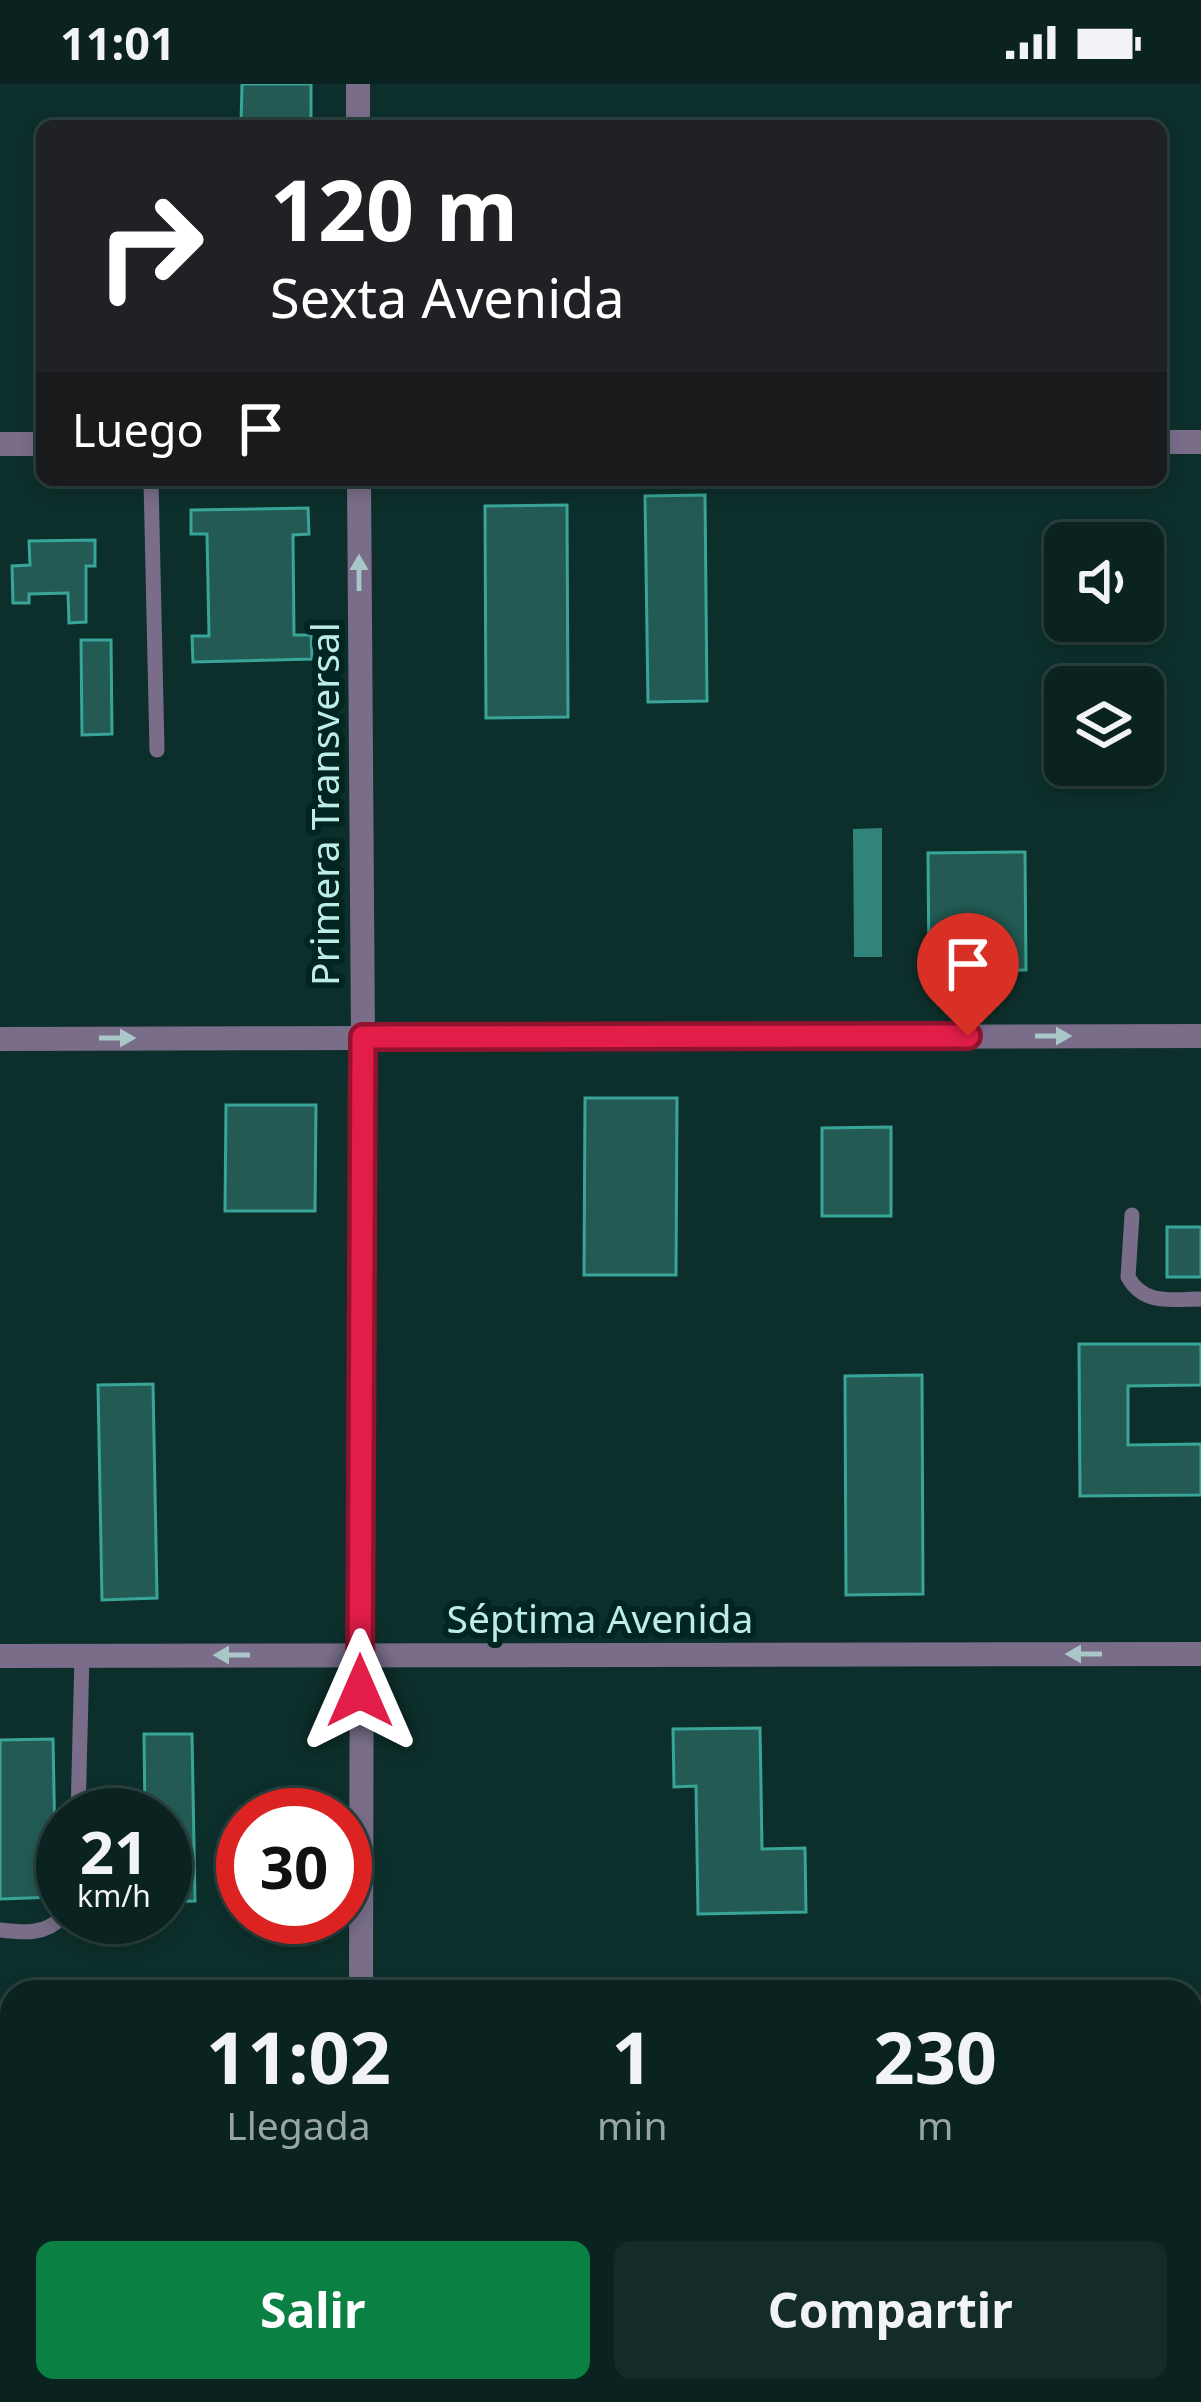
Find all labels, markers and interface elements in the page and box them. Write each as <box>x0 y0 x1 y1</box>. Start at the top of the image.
text: 11:01 <box>60 12 176 73</box>
text: 120 m <box>270 151 518 266</box>
icon: right <box>72 168 228 324</box>
text: Sexta Avenida <box>270 260 625 334</box>
icon: arrive <box>228 396 294 462</box>
text: Luego <box>72 399 204 460</box>
map controls <box>1044 522 1164 786</box>
button: sound <box>1044 522 1164 642</box>
one-way arrow <box>350 553 369 591</box>
street label: Primera Transversal <box>297 622 350 986</box>
button: layers <box>1044 666 1164 786</box>
pin <box>917 913 1019 1036</box>
icon: arrive <box>935 931 1001 997</box>
one-way arrow <box>1035 1026 1073 1046</box>
one-way arrow <box>99 1029 137 1048</box>
street label: Séptima Avenida <box>447 1591 753 1644</box>
position arrow <box>297 1628 423 1754</box>
one-way arrow <box>1064 1644 1102 1664</box>
one-way arrow <box>212 1645 250 1665</box>
speed limit sign: 30 <box>216 1788 372 1944</box>
text: 21 <box>80 1810 148 1892</box>
text: km/h <box>77 1875 151 1916</box>
text: 11:02 <box>206 2007 391 2105</box>
text: 1 <box>612 2007 653 2105</box>
text: 230 <box>873 2007 997 2105</box>
text: Llegada <box>226 2098 371 2151</box>
text: min <box>597 2098 668 2151</box>
text: m <box>917 2098 953 2151</box>
button: Salir <box>36 2241 590 2379</box>
button: Compartir <box>614 2241 1167 2379</box>

